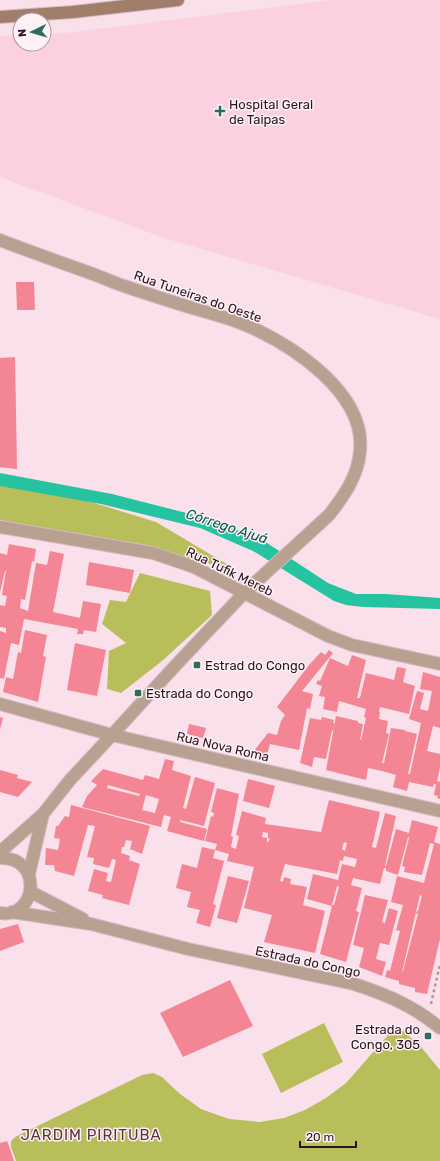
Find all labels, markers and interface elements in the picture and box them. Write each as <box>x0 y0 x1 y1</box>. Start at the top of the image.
north arrow <box>12 12 52 52</box>
text: N <box>16 28 29 37</box>
place label: Hospital Geral de Taipas <box>229 97 313 127</box>
marker: Hospital Geral de Taipas <box>214 105 226 117</box>
street label: Rua Tuneiras do Oeste <box>132 268 264 325</box>
water label: Córrego Ajuá <box>184 505 270 548</box>
street label: Rua Tufik Mereb <box>184 544 276 599</box>
place label: Estrad do Congo <box>205 658 305 674</box>
marker: Estrad do Congo <box>192 660 202 670</box>
place label: Estrada do Congo <box>146 686 253 702</box>
marker: Estrada do Congo <box>133 688 143 698</box>
street label: Rua Nova Roma <box>175 729 271 764</box>
street label: Estrada do Congo <box>254 943 362 981</box>
place label: Estrada do Congo, 305 <box>351 1022 420 1053</box>
marker: Estrada do Congo, 305 <box>423 1031 433 1041</box>
scale bar <box>300 1123 356 1149</box>
district label: JARDIM PIRITUBA <box>21 1126 162 1144</box>
text: 20 m <box>306 1130 334 1144</box>

